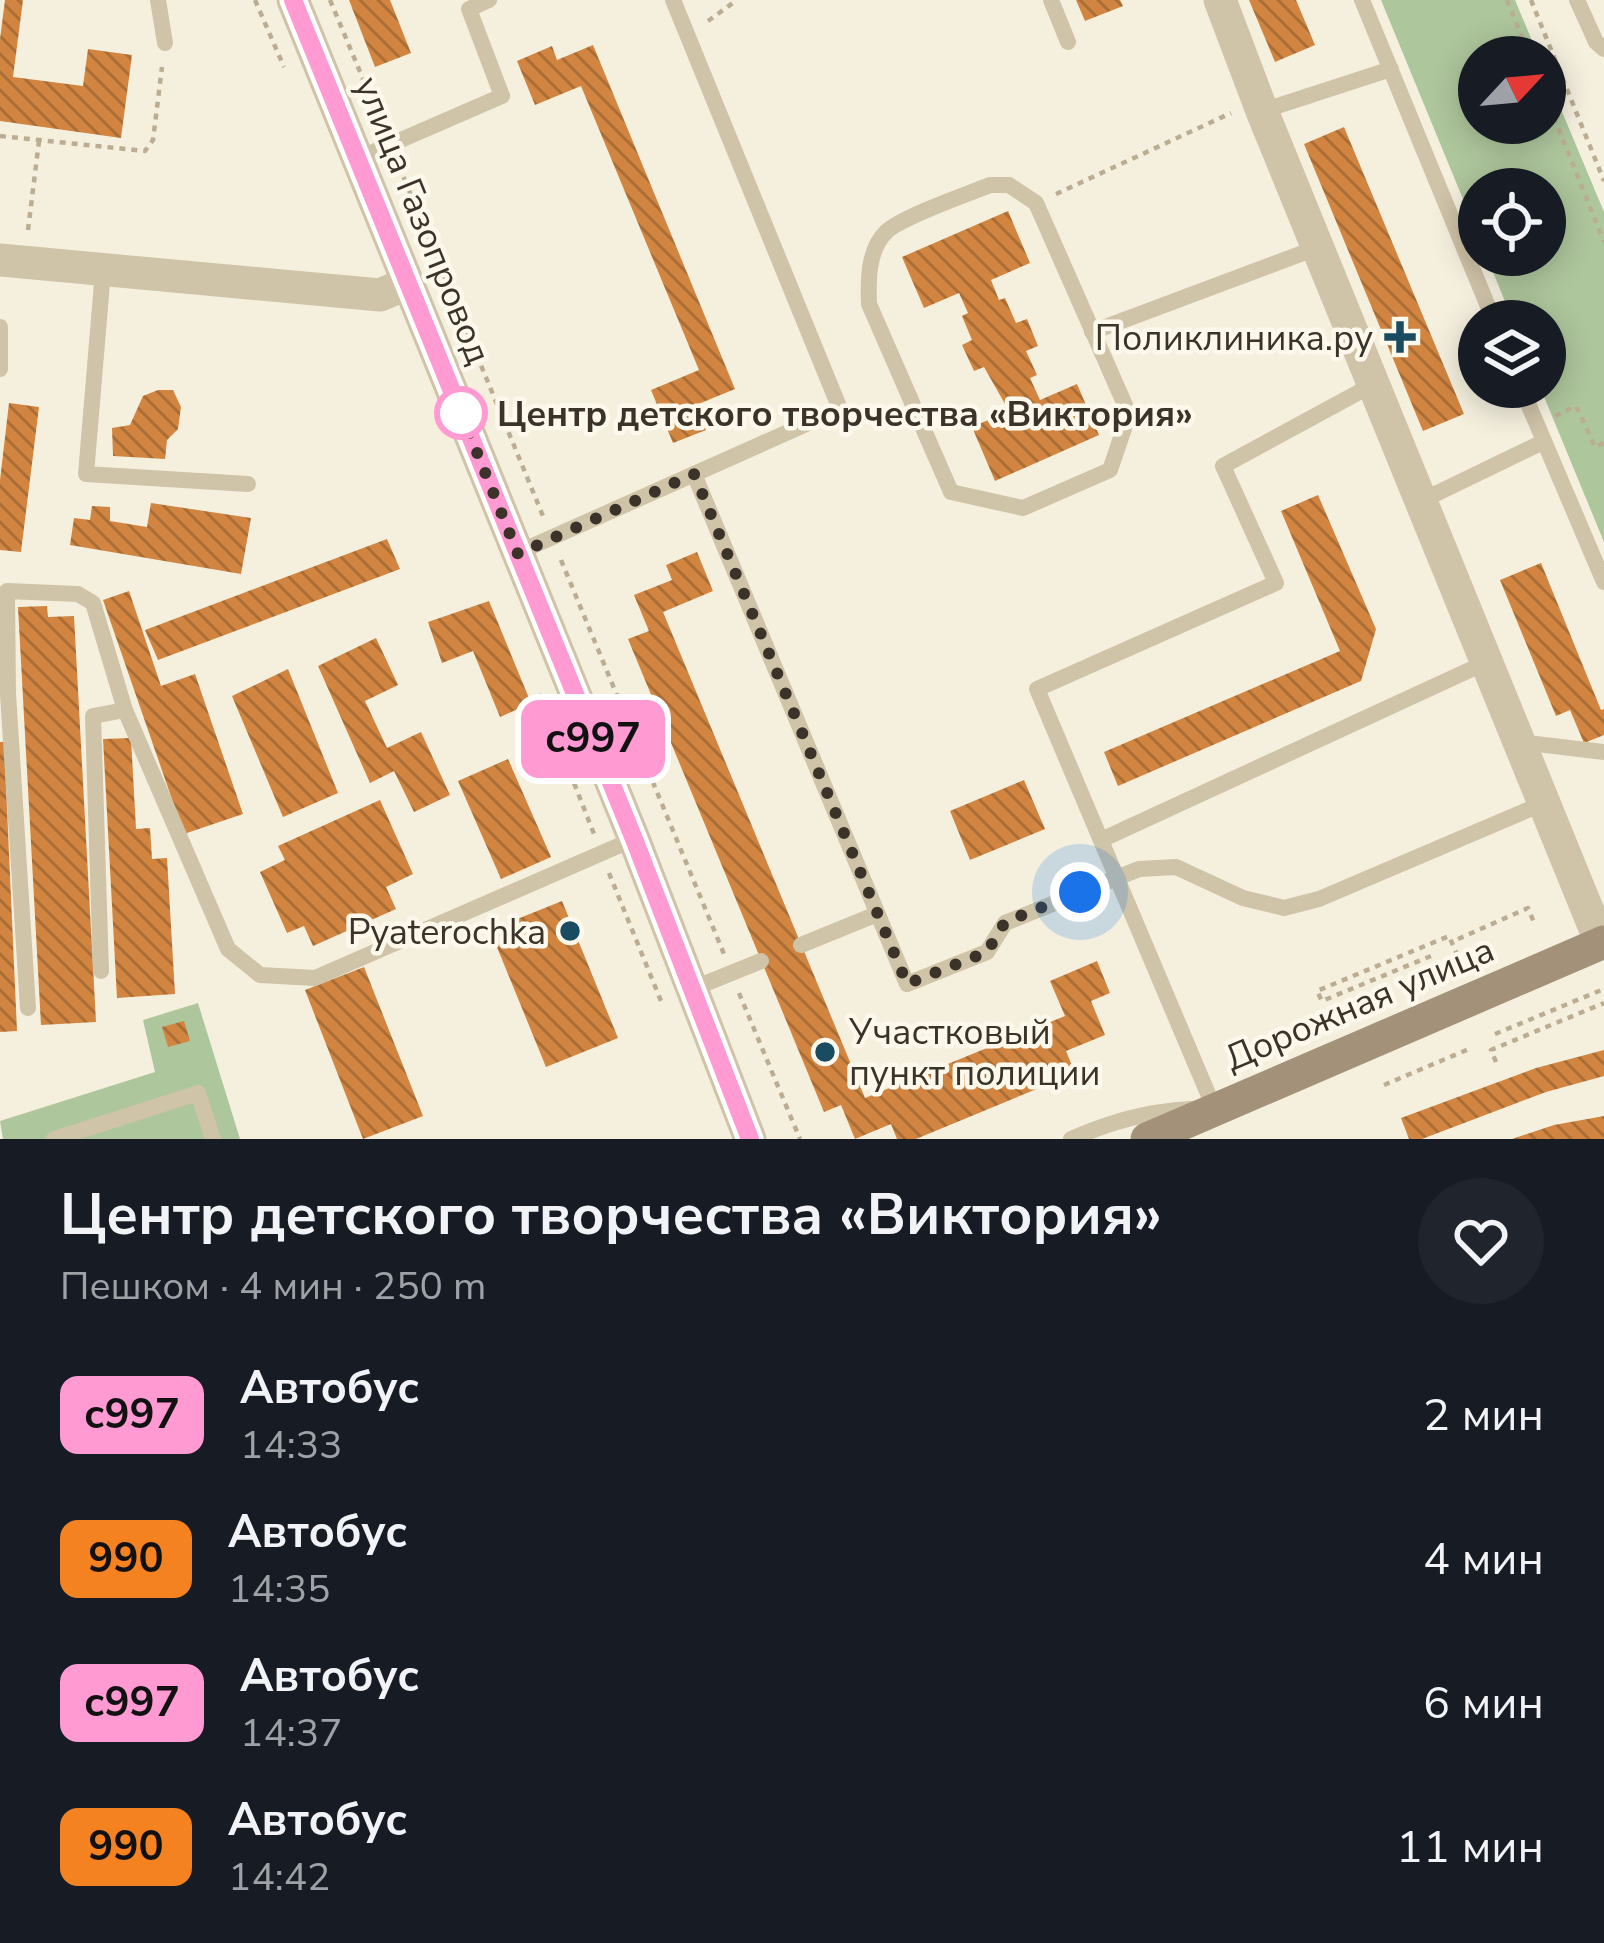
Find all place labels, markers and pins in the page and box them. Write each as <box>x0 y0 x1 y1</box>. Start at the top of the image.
place label: Поликлиника.ру <box>1095 314 1373 363</box>
marker: Поликлиника.ру <box>1384 321 1416 353</box>
marker: Центр детского творчества «Виктория» <box>436 388 486 438</box>
place label: Центр детского творчества «Виктория» <box>497 390 1193 439</box>
place label: Pyaterochka <box>348 908 546 957</box>
marker: Pyaterochka <box>557 918 583 944</box>
place label: Участковый пункт полиции <box>848 1008 1101 1098</box>
marker: Участковый пункт полиции <box>812 1039 838 1065</box>

